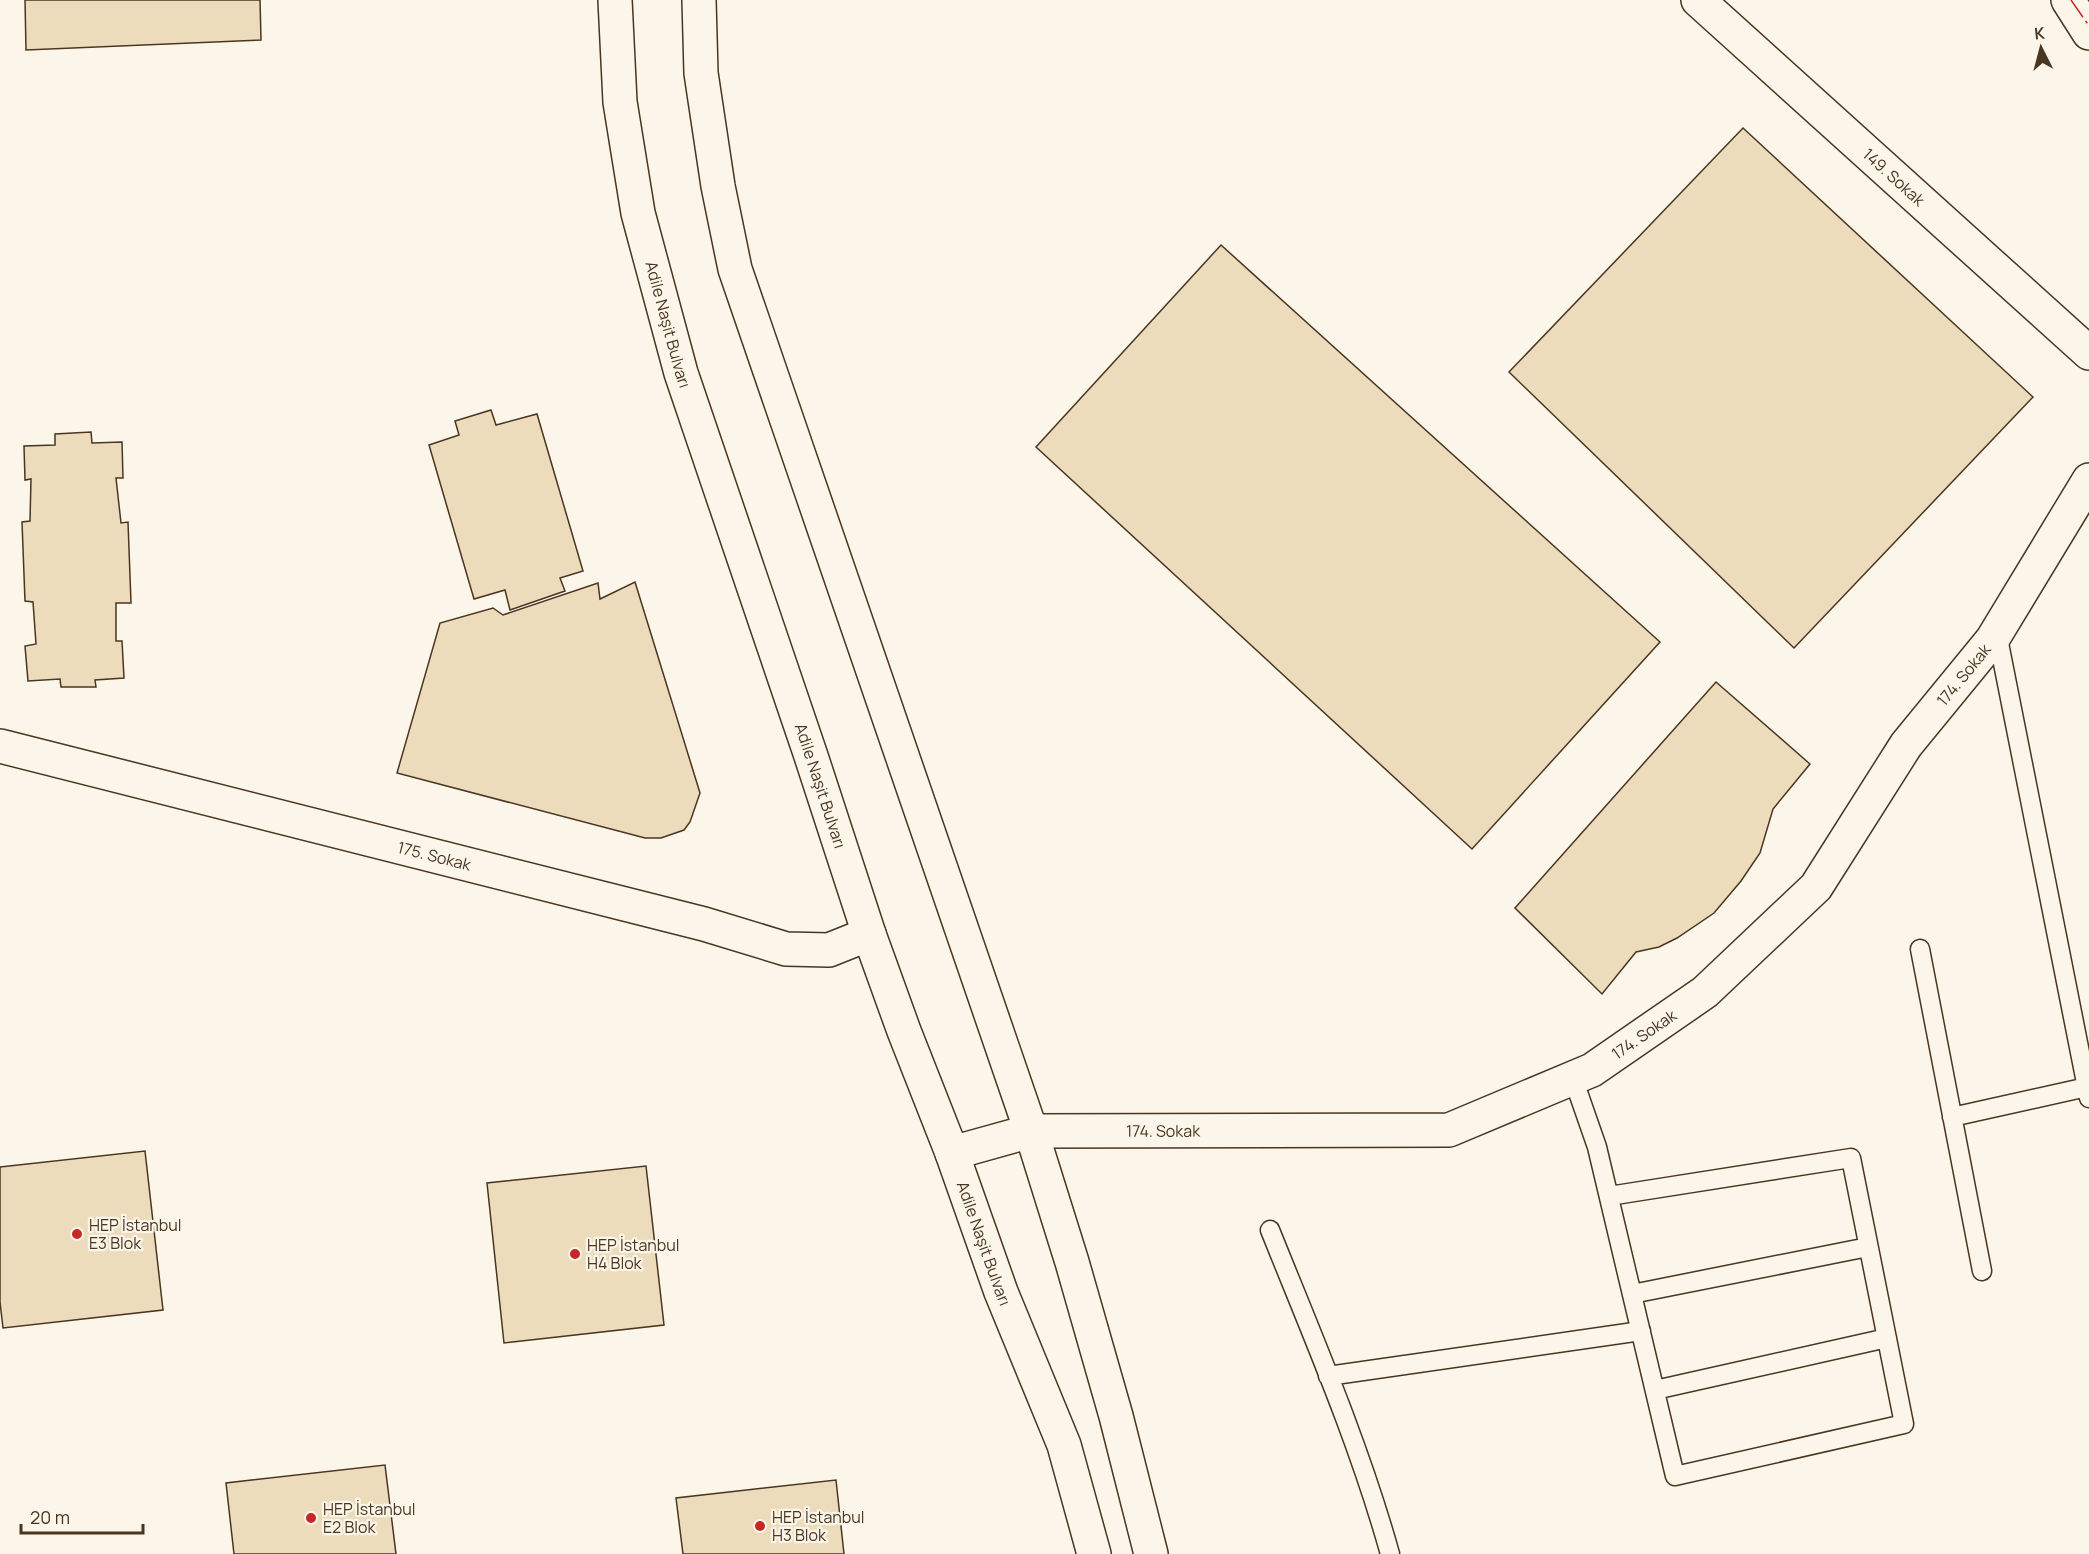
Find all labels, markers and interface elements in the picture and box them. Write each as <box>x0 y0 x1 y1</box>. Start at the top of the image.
north arrow <box>2011 18 2071 78</box>
text: K <box>2033 22 2046 45</box>
street label: 149. Sokak <box>1858 143 1931 211</box>
street label: Adile Naşit Bulvarı <box>640 259 696 391</box>
street label: 174. Sokak <box>1931 638 1996 710</box>
street label: Adile Naşit Bulvarı <box>790 720 851 851</box>
street label: 175. Sokak <box>395 836 474 876</box>
street label: 174. Sokak <box>1607 1004 1681 1064</box>
street label: 174. Sokak <box>1126 1120 1201 1142</box>
street label: Adile Naşit Bulvarı <box>952 1178 1016 1309</box>
place label: HEP İstanbul E3 Blok <box>89 1214 182 1254</box>
marker: HEP İstanbul E3 Blok <box>70 1227 84 1241</box>
place label: HEP İstanbul H4 Blok <box>587 1234 680 1274</box>
marker: HEP İstanbul H4 Blok <box>568 1247 582 1261</box>
scale bar <box>21 1497 142 1535</box>
place label: HEP İstanbul E2 Blok <box>323 1498 416 1538</box>
text: 20 m <box>30 1505 70 1529</box>
place label: HEP İstanbul H3 Blok <box>772 1506 865 1546</box>
marker: HEP İstanbul E2 Blok <box>304 1511 318 1525</box>
marker: HEP İstanbul H3 Blok <box>753 1519 767 1533</box>

